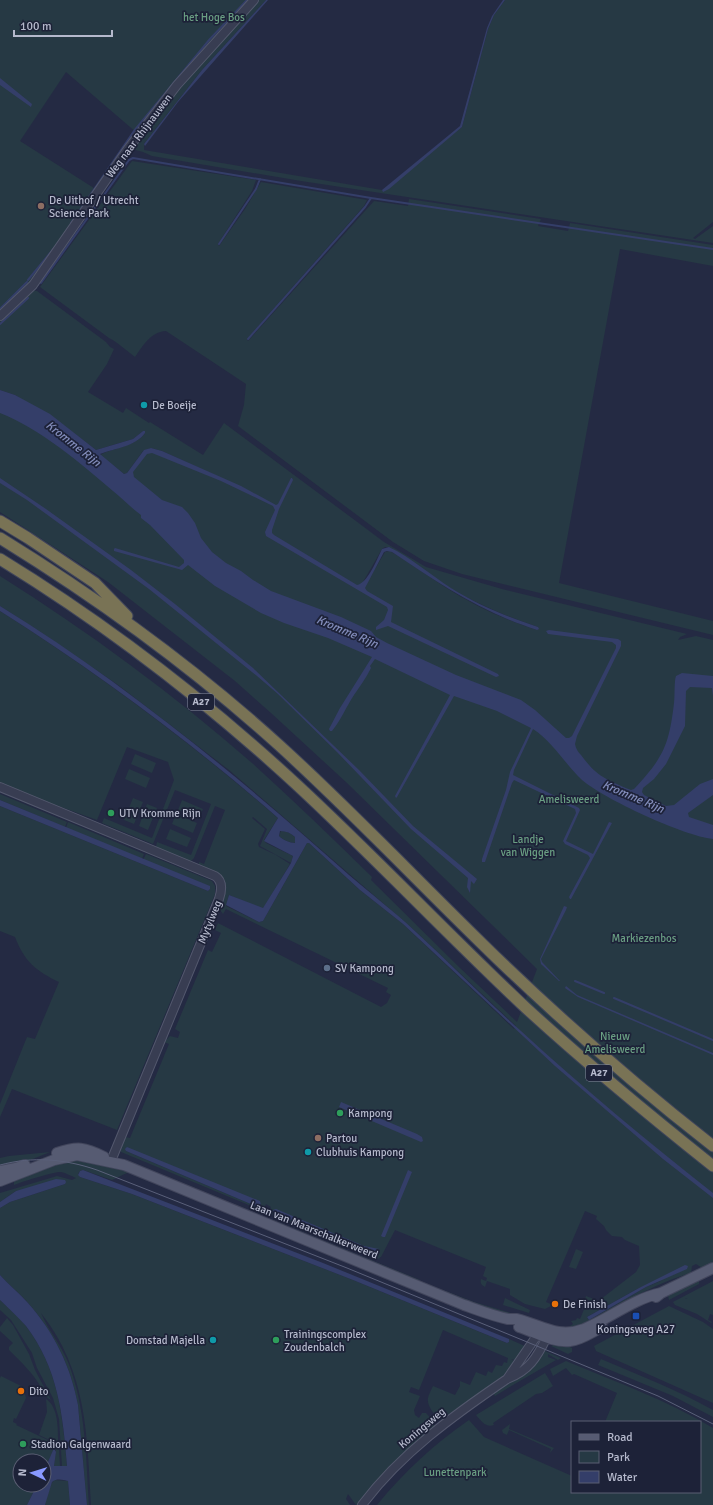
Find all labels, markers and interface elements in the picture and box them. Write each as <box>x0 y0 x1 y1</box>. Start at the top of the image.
park label: het Hoge Bos <box>183 11 245 24</box>
scale bar <box>14 12 112 38</box>
text: 100 m <box>20 19 52 34</box>
street label: Weg naar Rhijnauwen <box>103 91 175 181</box>
place label: De Uithof / Utrecht Science Park <box>49 194 139 220</box>
marker: De Uithof / Utrecht Science Park <box>36 201 46 211</box>
place label: De Boeije <box>152 399 196 412</box>
marker: De Boeije <box>139 400 149 410</box>
water label: Kromme Rijn <box>42 418 104 470</box>
water label: Kromme Rijn <box>314 612 381 652</box>
road number: A27 <box>188 694 214 710</box>
water label: Kromme Rijn <box>600 777 667 817</box>
park label: Amelisweerd <box>539 793 599 806</box>
place label: UTV Kromme Rijn <box>119 807 201 820</box>
marker: UTV Kromme Rijn <box>106 808 116 818</box>
park label: Landje van Wiggen <box>501 833 555 859</box>
street label: Mytylweg <box>195 898 225 946</box>
park label: Markiezenbos <box>611 932 677 945</box>
place label: SV Kampong <box>335 962 394 975</box>
marker: SV Kampong <box>322 963 332 973</box>
park label: Nieuw Amelisweerd <box>585 1030 645 1056</box>
road number: A27 <box>586 1065 612 1081</box>
place label: Kampong <box>348 1107 392 1120</box>
marker: Kampong <box>335 1108 345 1118</box>
place label: Partou <box>326 1132 357 1145</box>
marker: Partou <box>313 1133 323 1143</box>
place label: Clubhuis Kampong <box>316 1146 404 1159</box>
marker: Clubhuis Kampong <box>303 1147 313 1157</box>
street label: Laan van Maarschalkerweerd <box>248 1198 380 1262</box>
place label: De Finish <box>563 1298 607 1311</box>
marker: De Finish <box>550 1299 560 1309</box>
marker: Koningsweg A27 <box>631 1311 641 1321</box>
place label: Koningsweg A27 <box>597 1323 675 1336</box>
place label: Trainingscomplex Zoudenbalch <box>284 1328 366 1354</box>
place label: Domstad Majella <box>126 1334 205 1347</box>
marker: Domstad Majella <box>208 1335 218 1345</box>
marker: Trainingscomplex Zoudenbalch <box>271 1335 281 1345</box>
place label: Dito <box>29 1385 49 1398</box>
marker: Dito <box>16 1386 26 1396</box>
street label: Koningsweg <box>396 1405 448 1451</box>
legend <box>571 1421 701 1493</box>
text: Road <box>607 1430 633 1445</box>
place label: Stadion Galgenwaard <box>31 1438 131 1451</box>
marker: Stadion Galgenwaard <box>18 1439 28 1449</box>
text: Park <box>607 1450 630 1465</box>
north arrow <box>12 1453 52 1493</box>
park label: Lunettenpark <box>423 1466 487 1479</box>
text: N <box>16 1468 29 1477</box>
text: Water <box>607 1470 638 1485</box>

